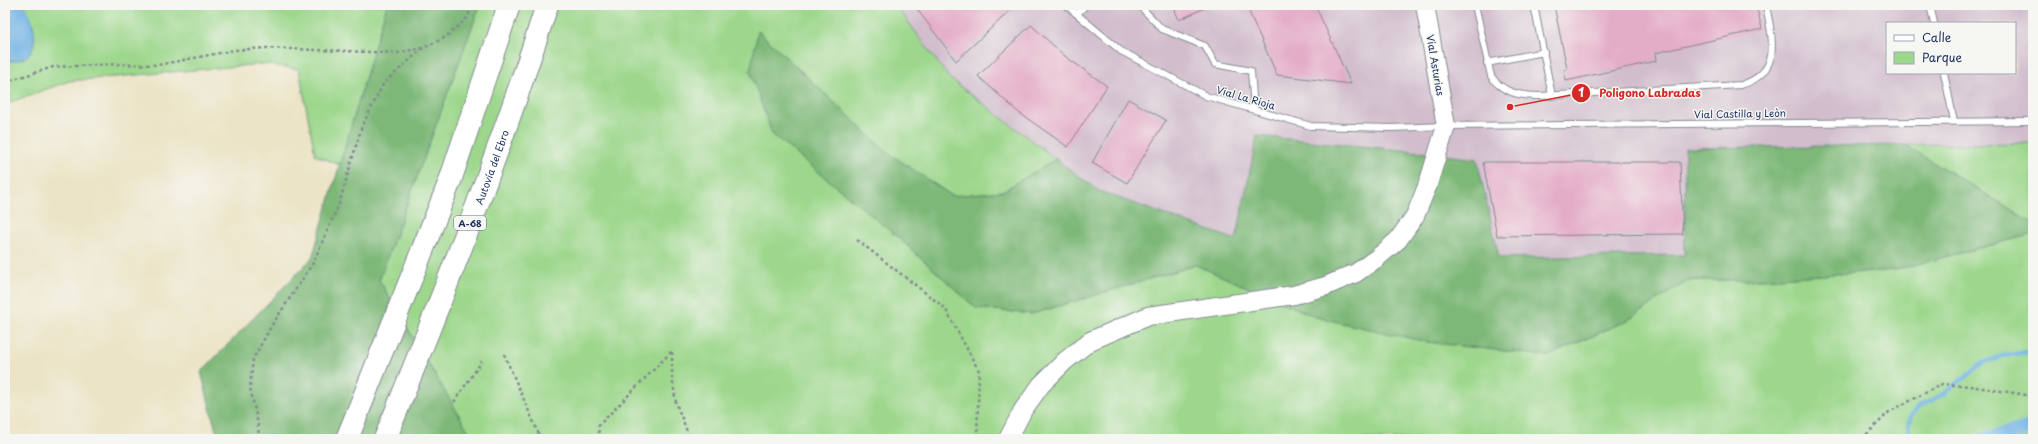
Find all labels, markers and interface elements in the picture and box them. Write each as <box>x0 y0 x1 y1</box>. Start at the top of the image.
legend <box>1886 22 2016 74</box>
text: Calle <box>1922 28 1952 46</box>
street label: Vial Asturias <box>1423 33 1449 97</box>
text: Parque <box>1922 48 1962 66</box>
street label: Vial La Rioja <box>1215 81 1278 113</box>
callout: Poligono Labradas <box>1571 81 1709 104</box>
text: 1 <box>1578 83 1584 101</box>
text: Poligono Labradas <box>1599 84 1701 101</box>
street label: Vial Castilla y Leòn <box>1694 105 1786 121</box>
street label: Autovía del Ebro <box>471 127 512 206</box>
road number: A-68 <box>454 216 486 230</box>

